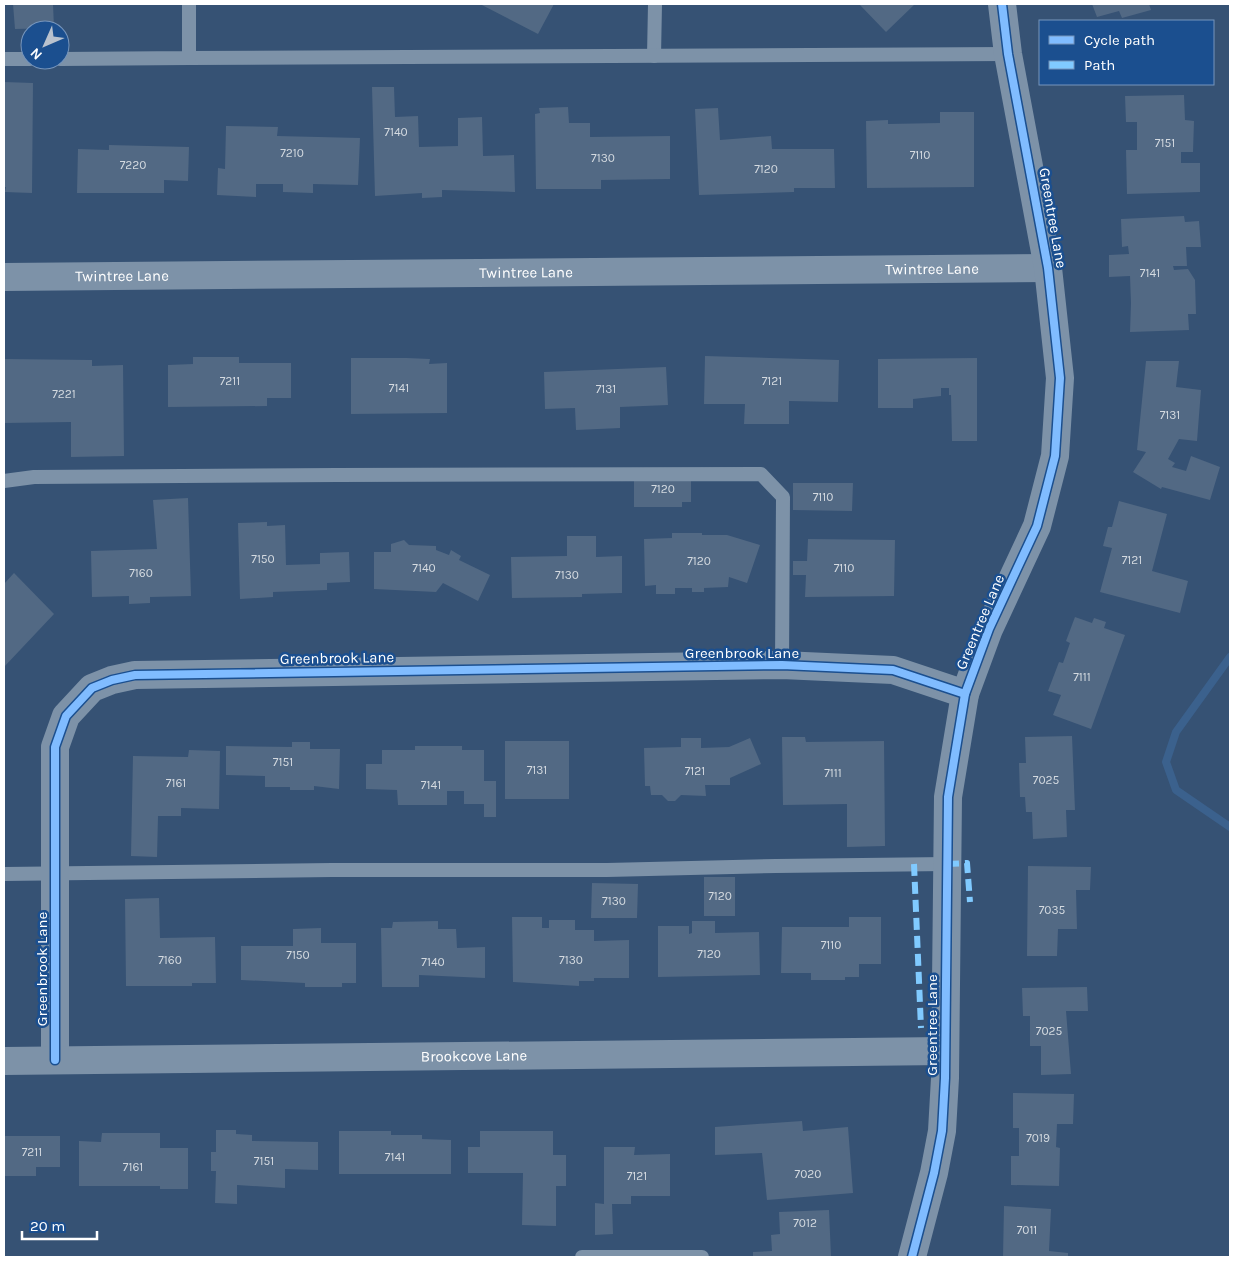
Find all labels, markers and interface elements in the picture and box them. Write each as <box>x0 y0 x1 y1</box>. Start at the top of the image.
north arrow <box>20 20 70 70</box>
legend <box>1039 20 1214 85</box>
text: Cycle path <box>1084 31 1155 49</box>
text: N <box>27 44 46 63</box>
text: Path <box>1084 56 1115 74</box>
house number: 7140 <box>384 125 408 139</box>
house number: 7151 <box>1155 136 1175 150</box>
house number: 7210 <box>280 146 304 160</box>
house number: 7110 <box>910 148 930 162</box>
house number: 7130 <box>591 151 615 165</box>
house number: 7220 <box>120 158 146 172</box>
house number: 7120 <box>754 162 778 176</box>
street label: Greentree Lane <box>1035 166 1071 270</box>
street label: Twintree Lane <box>885 260 979 278</box>
street label: Twintree Lane <box>479 263 573 282</box>
house number: 7141 <box>1140 266 1160 280</box>
street label: Twintree Lane <box>75 267 169 285</box>
house number: 7211 <box>220 374 240 388</box>
house number: 7121 <box>762 374 782 388</box>
house number: 7141 <box>389 381 409 395</box>
house number: 7131 <box>596 382 616 396</box>
house number: 7221 <box>52 387 76 401</box>
house number: 7131 <box>1160 408 1180 422</box>
house number: 7120 <box>651 482 675 496</box>
house number: 7110 <box>813 490 833 504</box>
house number: 7150 <box>251 552 275 566</box>
house number: 7121 <box>1122 553 1142 567</box>
house number: 7120 <box>687 554 711 568</box>
house number: 7140 <box>412 561 436 575</box>
house number: 7110 <box>834 561 854 575</box>
house number: 7160 <box>129 566 153 580</box>
house number: 7130 <box>555 568 579 582</box>
street label: Greentree Lane <box>952 572 1008 672</box>
street label: Greenbrook Lane <box>685 644 799 662</box>
street label: Greenbrook Lane <box>280 648 394 668</box>
house number: 7111 <box>1073 670 1091 684</box>
house number: 7151 <box>273 755 293 769</box>
house number: 7131 <box>527 763 547 777</box>
house number: 7121 <box>685 764 705 778</box>
house number: 7111 <box>824 766 842 780</box>
house number: 7025 <box>1033 773 1059 787</box>
house number: 7161 <box>166 776 186 790</box>
house number: 7141 <box>421 778 441 792</box>
house number: 7120 <box>708 889 732 903</box>
house number: 7130 <box>602 894 626 908</box>
house number: 7035 <box>1039 903 1066 917</box>
street label: Greenbrook Lane <box>33 912 51 1026</box>
house number: 7110 <box>821 938 841 952</box>
house number: 7120 <box>697 947 721 961</box>
house number: 7150 <box>286 948 310 962</box>
house number: 7160 <box>158 953 182 967</box>
house number: 7130 <box>559 953 583 967</box>
house number: 7140 <box>421 955 445 969</box>
street label: Greentree Lane <box>923 974 941 1076</box>
house number: 7025 <box>1036 1024 1062 1038</box>
street label: Brookcove Lane <box>421 1046 527 1066</box>
house number: 7019 <box>1026 1131 1050 1145</box>
house number: 7211 <box>22 1145 42 1159</box>
house number: 7141 <box>385 1150 405 1164</box>
house number: 7151 <box>254 1154 274 1168</box>
house number: 7161 <box>123 1160 143 1174</box>
house number: 7020 <box>795 1167 821 1181</box>
house number: 7121 <box>627 1169 647 1183</box>
scale bar <box>22 1208 98 1240</box>
house number: 7012 <box>793 1216 817 1230</box>
text: 20 m <box>30 1217 65 1235</box>
house number: 7011 <box>1017 1223 1037 1237</box>

